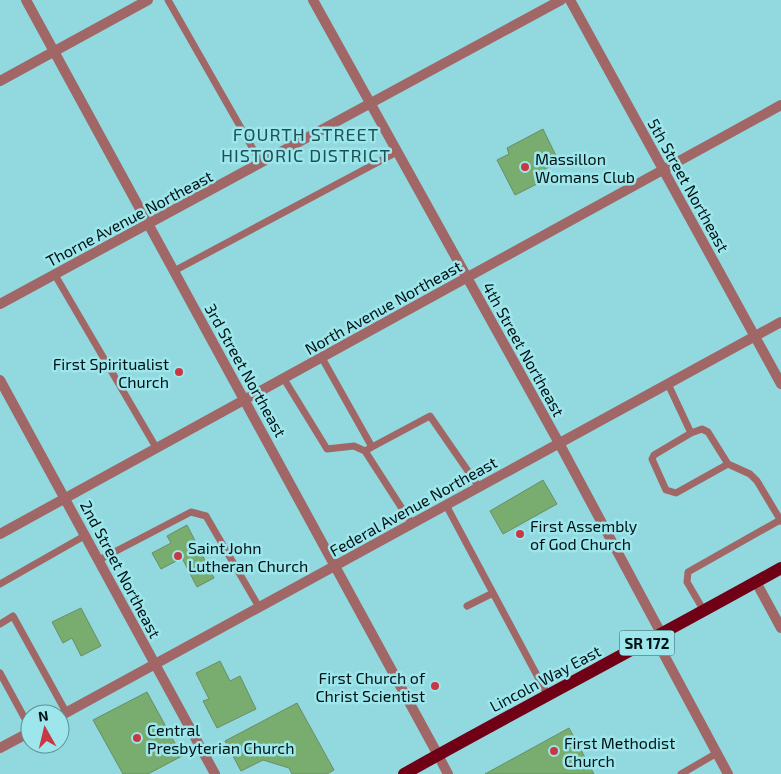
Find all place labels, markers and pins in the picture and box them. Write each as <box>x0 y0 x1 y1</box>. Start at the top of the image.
place label: Massillon Womans Club <box>535 149 635 186</box>
marker: Massillon Womans Club <box>519 161 531 173</box>
place label: First Spiritualist Church <box>53 354 169 391</box>
marker: First Spiritualist Church <box>173 366 185 378</box>
place label: First Assembly of God Church <box>530 516 638 553</box>
marker: First Assembly of God Church <box>514 528 526 540</box>
place label: Saint John Lutheran Church <box>188 538 308 575</box>
marker: Saint John Lutheran Church <box>172 550 184 562</box>
place label: First Church of Christ Scientist <box>315 668 426 705</box>
marker: First Church of Christ Scientist <box>429 680 441 692</box>
place label: Central Presbyterian Church <box>147 720 294 757</box>
marker: Central Presbyterian Church <box>131 732 143 744</box>
place label: First Methodist Church <box>564 733 675 770</box>
marker: First Methodist Church <box>548 745 560 757</box>

